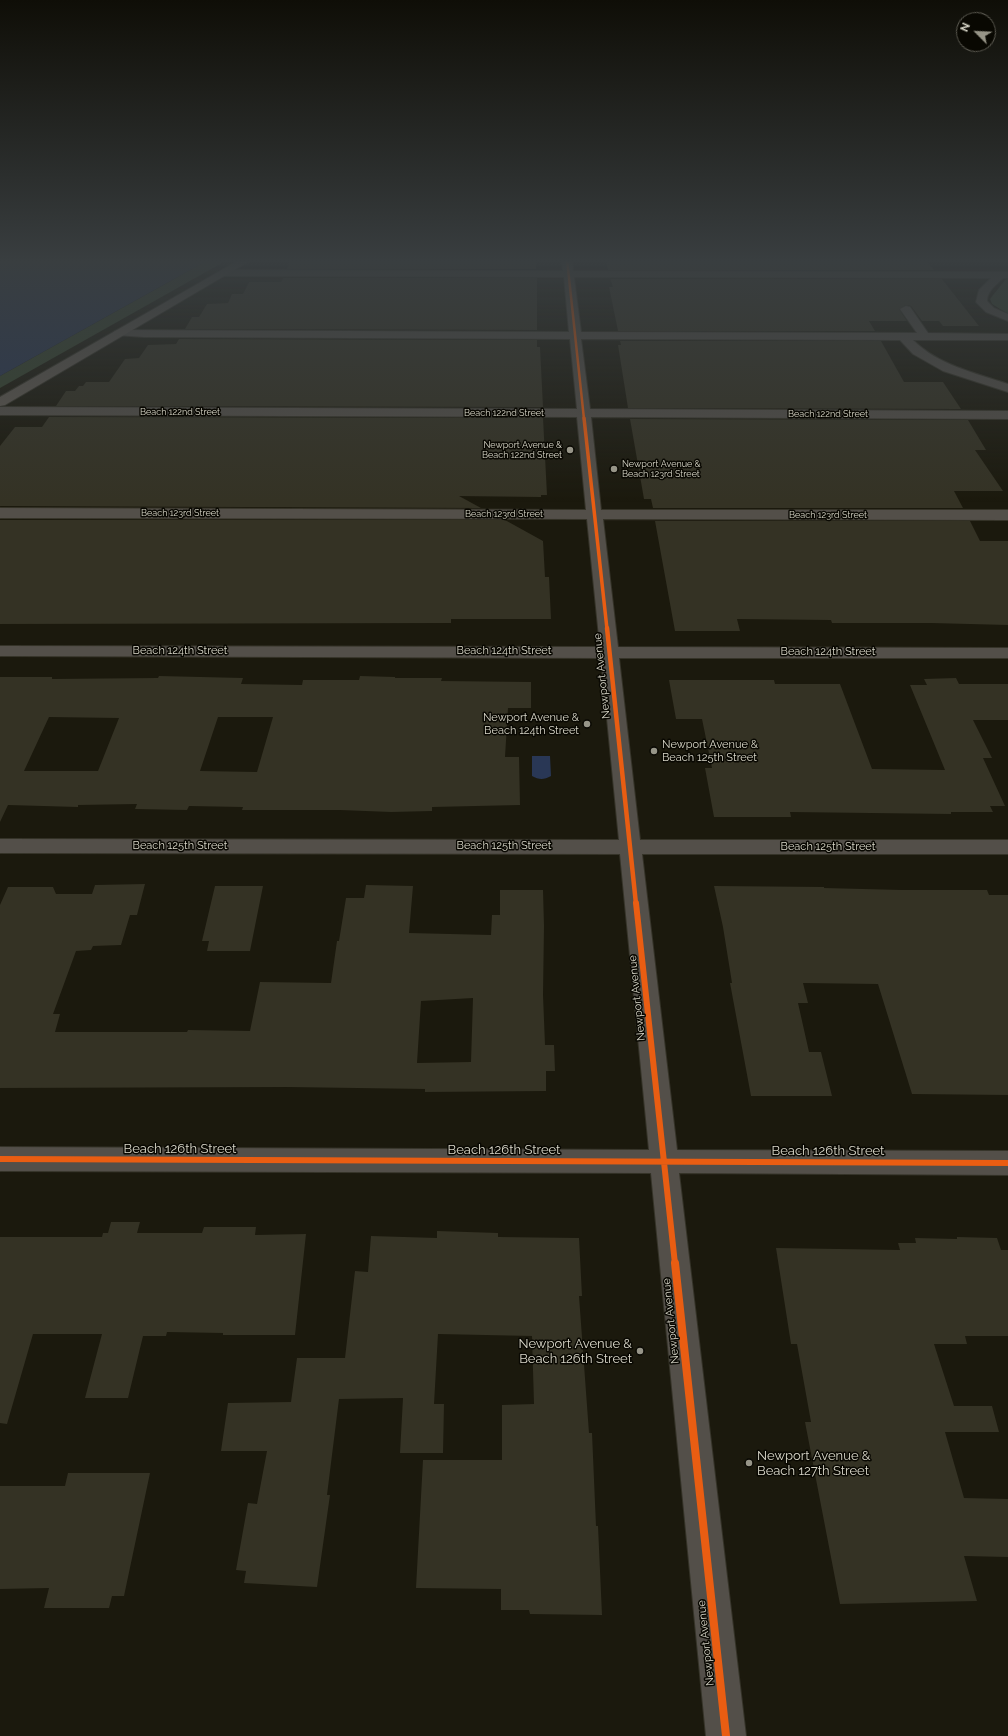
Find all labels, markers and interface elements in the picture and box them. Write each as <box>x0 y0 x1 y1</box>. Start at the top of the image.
north arrow <box>956 12 996 52</box>
text: N <box>958 21 973 34</box>
street label: Beach 122nd Street <box>140 407 220 417</box>
street label: Beach 122nd Street <box>464 408 544 418</box>
street label: Beach 122nd Street <box>788 409 868 419</box>
place label: Newport Avenue & Beach 122nd Street <box>482 440 562 461</box>
marker: Newport Avenue & Beach 122nd Street <box>565 445 575 455</box>
place label: Newport Avenue & Beach 123rd Street <box>622 459 701 480</box>
marker: Newport Avenue & Beach 123rd Street <box>609 464 619 474</box>
street label: Beach 123rd Street <box>141 508 219 518</box>
street label: Beach 123rd Street <box>465 509 543 519</box>
street label: Beach 123rd Street <box>789 510 867 520</box>
street label: Newport Avenue <box>591 633 613 719</box>
street label: Beach 124th Street <box>133 644 227 658</box>
street label: Beach 124th Street <box>457 644 551 658</box>
street label: Beach 124th Street <box>781 645 875 659</box>
place label: Newport Avenue & Beach 124th Street <box>483 711 579 737</box>
marker: Newport Avenue & Beach 124th Street <box>582 719 592 729</box>
place label: Newport Avenue & Beach 125th Street <box>662 738 758 764</box>
marker: Newport Avenue & Beach 125th Street <box>649 746 659 756</box>
street label: Beach 125th Street <box>133 839 227 853</box>
street label: Beach 125th Street <box>457 839 551 853</box>
street label: Beach 125th Street <box>781 840 875 854</box>
street label: Newport Avenue <box>626 955 648 1041</box>
street label: Beach 126th Street <box>124 1141 236 1157</box>
street label: Beach 126th Street <box>448 1142 560 1158</box>
street label: Beach 126th Street <box>772 1143 884 1159</box>
street label: Newport Avenue <box>660 1278 682 1364</box>
place label: Newport Avenue & Beach 126th Street <box>518 1336 632 1367</box>
marker: Newport Avenue & Beach 126th Street <box>635 1346 645 1356</box>
place label: Newport Avenue & Beach 127th Street <box>757 1448 871 1479</box>
marker: Newport Avenue & Beach 127th Street <box>744 1458 754 1468</box>
street label: Newport Avenue <box>695 1600 717 1686</box>

